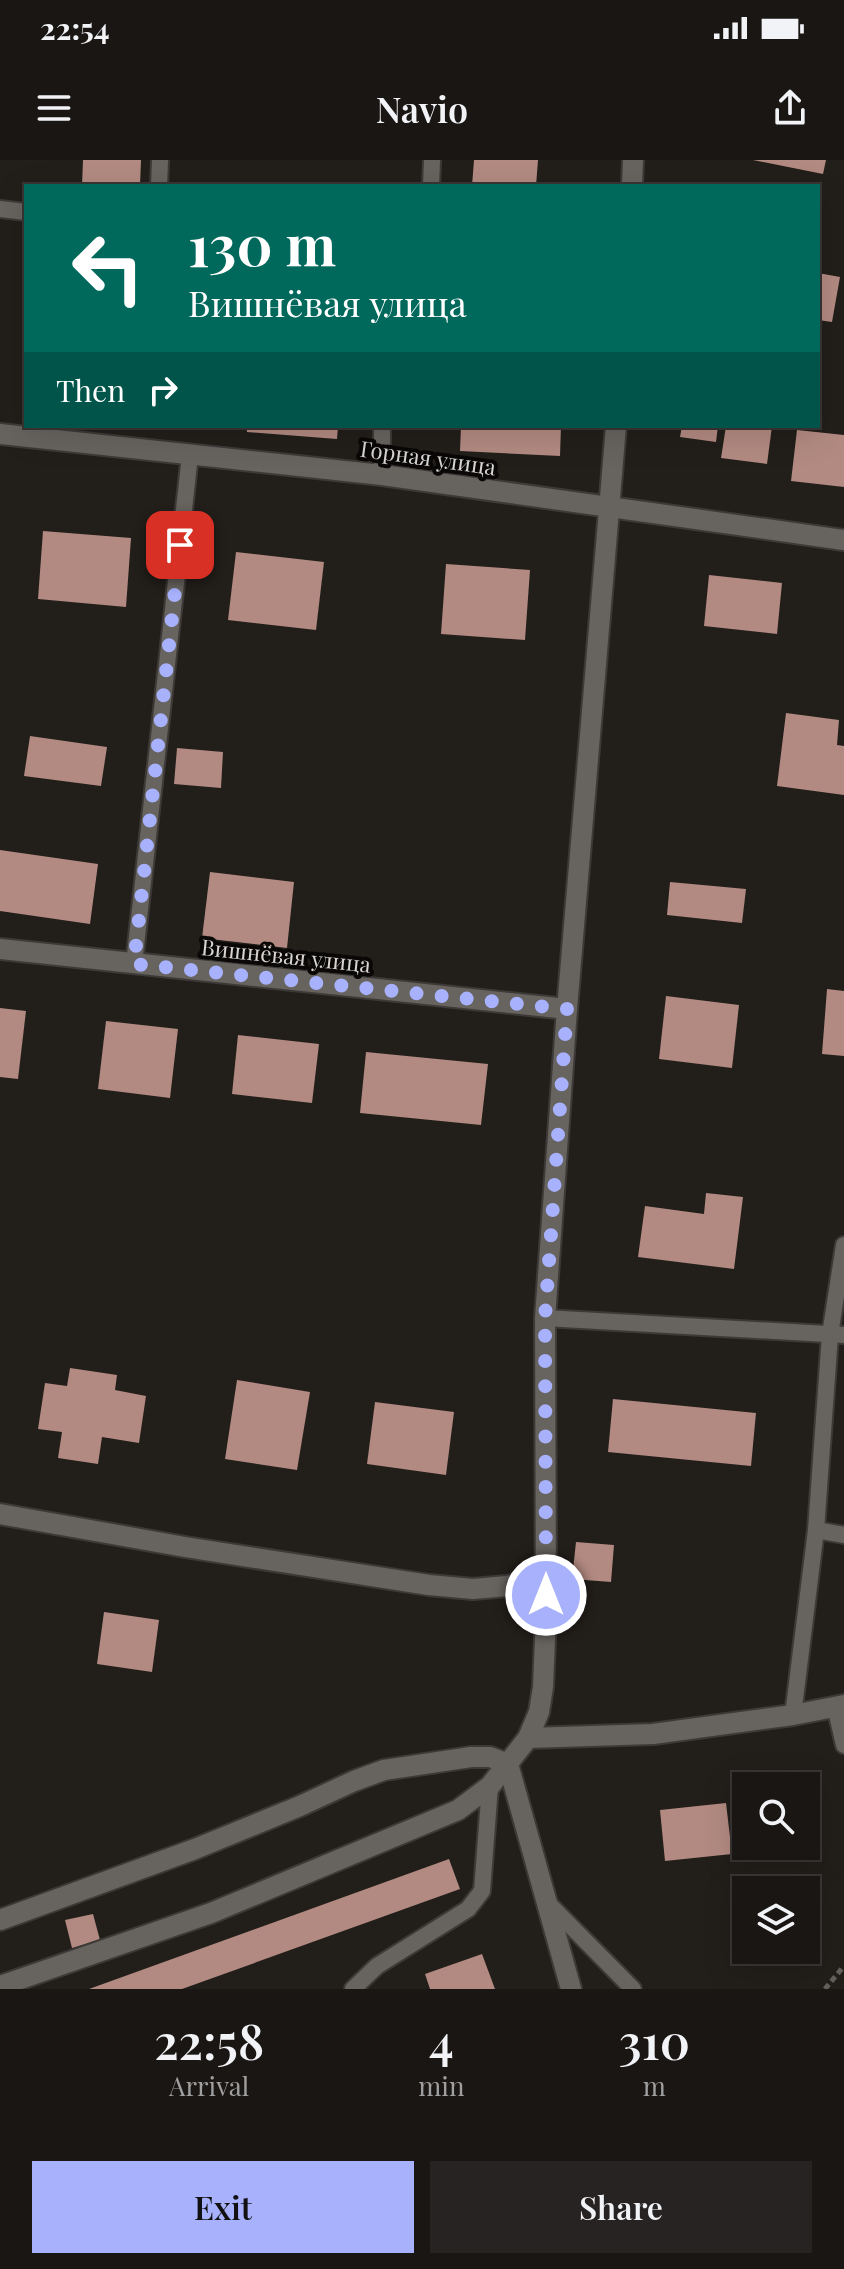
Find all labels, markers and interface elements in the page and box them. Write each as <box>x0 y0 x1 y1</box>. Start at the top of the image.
text: 22:54 <box>40 8 110 48</box>
text: Navio <box>376 84 468 132</box>
icon: menu <box>32 86 76 130</box>
icon: share <box>768 86 812 130</box>
text: 130 m <box>188 206 336 281</box>
icon: left <box>56 216 160 320</box>
text: Вишнёвая улица <box>188 278 467 326</box>
icon: right <box>141 368 185 412</box>
text: Then <box>56 370 125 410</box>
street label: Горная улица <box>358 433 498 481</box>
pin <box>146 511 214 579</box>
icon: arrive <box>158 523 202 567</box>
street label: Вишнёвая улица <box>200 931 372 979</box>
position arrow <box>504 1553 588 1637</box>
map controls <box>732 1772 820 1964</box>
button: search <box>732 1772 820 1860</box>
button: layers <box>732 1876 820 1964</box>
text: 22:58 <box>154 2008 264 2072</box>
text: 4 <box>429 2008 454 2072</box>
text: 310 <box>619 2008 690 2072</box>
text: Arrival <box>169 2068 249 2103</box>
text: min <box>418 2068 465 2103</box>
text: m <box>643 2068 666 2103</box>
button: Exit <box>32 2161 414 2253</box>
button: Share <box>430 2161 812 2253</box>

